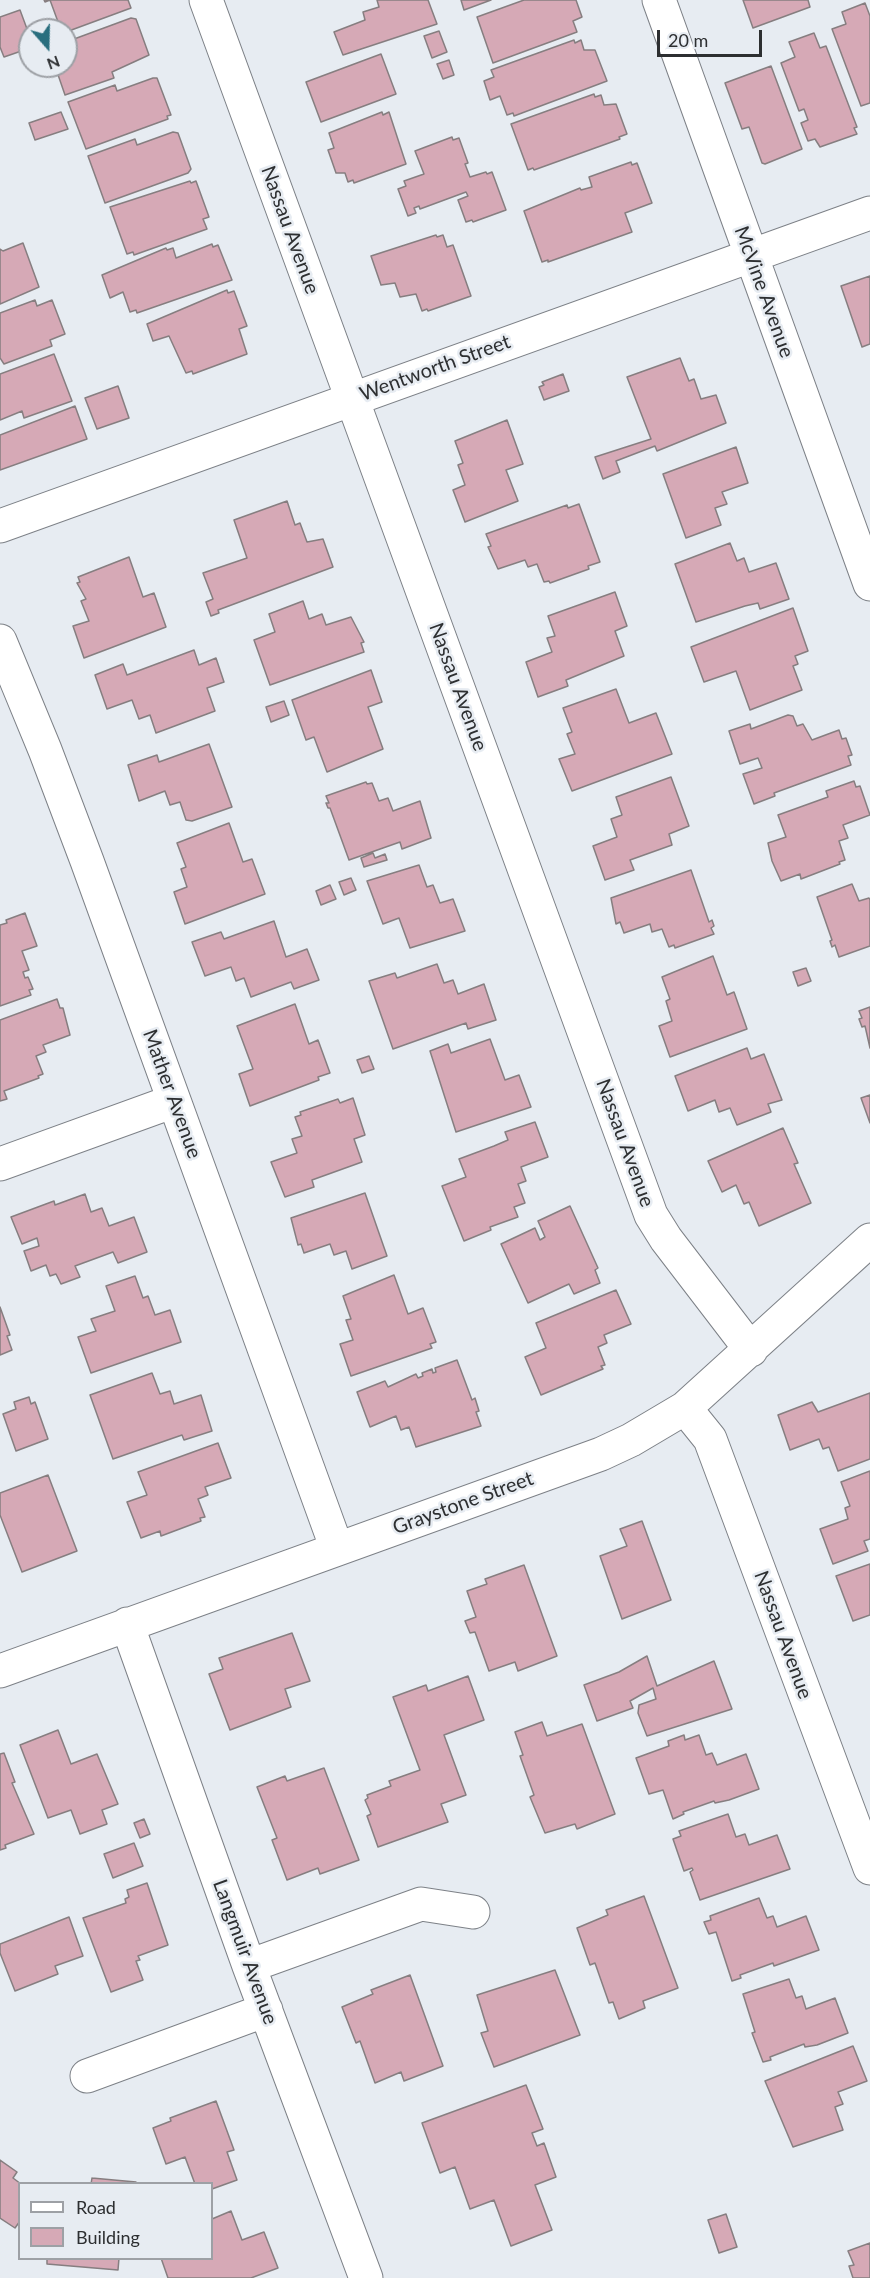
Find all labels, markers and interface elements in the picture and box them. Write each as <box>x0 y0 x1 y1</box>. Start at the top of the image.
north arrow <box>18 18 78 78</box>
scale bar <box>660 18 765 56</box>
text: 20 m <box>668 29 708 51</box>
text: N <box>45 52 63 75</box>
street label: Nassau Avenue <box>256 163 324 297</box>
street label: McVine Avenue <box>729 223 799 361</box>
street label: Wentworth Street <box>356 330 514 406</box>
street label: Nassau Avenue <box>424 620 492 754</box>
street label: Mather Avenue <box>138 1026 206 1162</box>
street label: Nassau Avenue <box>591 1076 659 1210</box>
street label: Graystone Street <box>389 1466 537 1540</box>
street label: Nassau Avenue <box>749 1568 817 1702</box>
street label: Langmuir Avenue <box>208 1876 282 2028</box>
legend <box>18 2182 213 2260</box>
text: Road <box>76 2196 116 2218</box>
text: Building <box>76 2226 140 2248</box>

